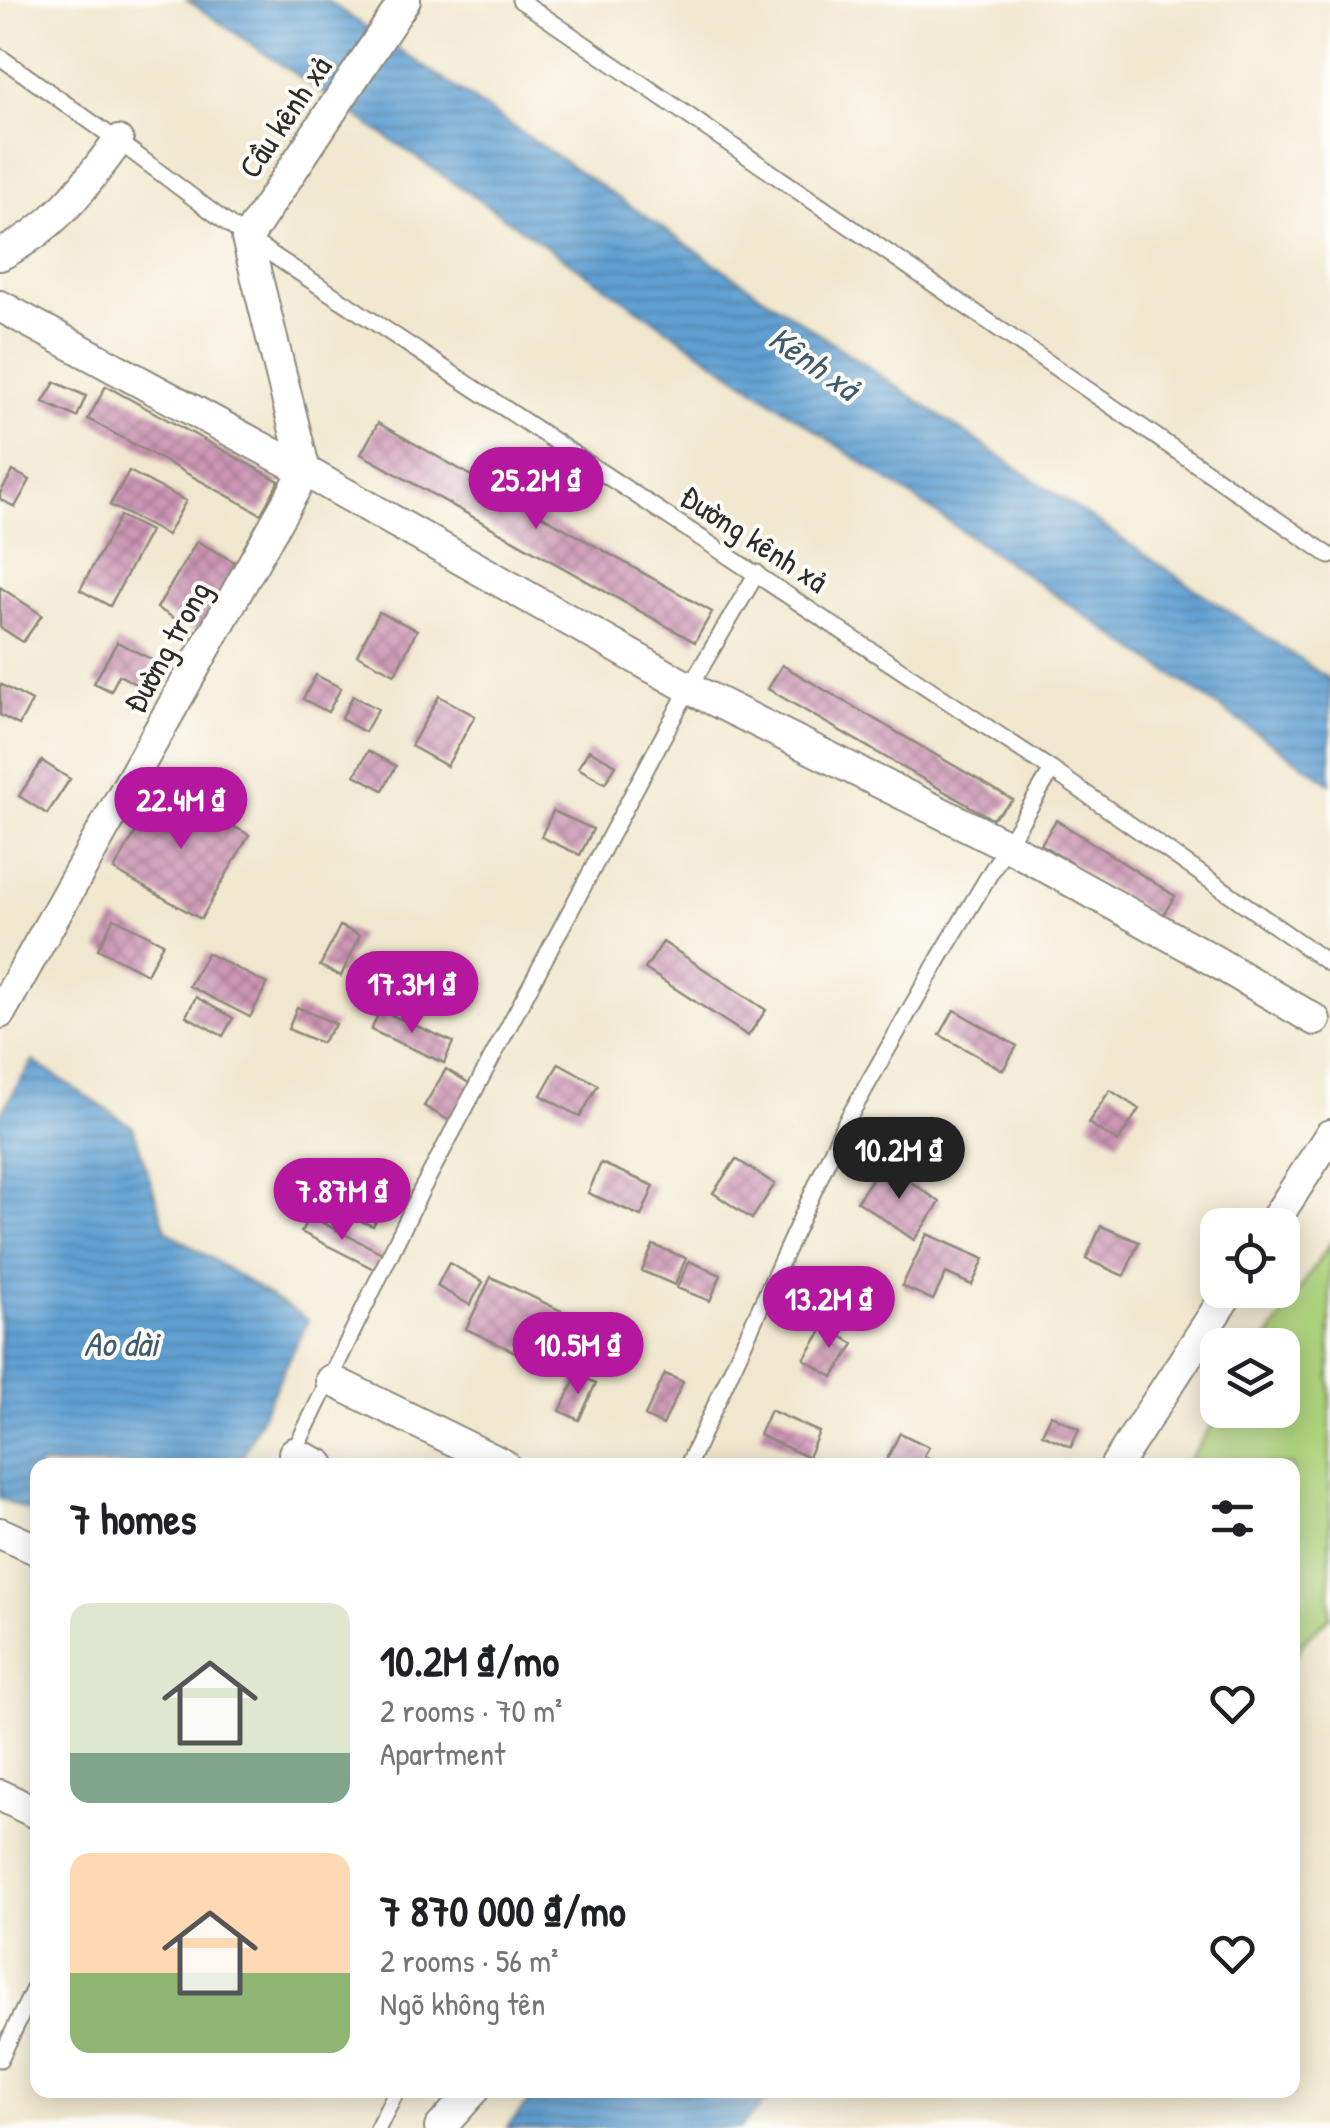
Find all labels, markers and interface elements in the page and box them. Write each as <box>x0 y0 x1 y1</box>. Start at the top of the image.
street label: Cầu kênh xả <box>228 47 341 186</box>
water label: Kênh xả <box>760 315 871 412</box>
pin: 25.2M ₫ <box>444 447 628 532</box>
text: 25.2M ₫ <box>491 458 581 501</box>
street label: Đường kênh xả <box>672 475 836 602</box>
street label: Đường trong <box>113 573 220 720</box>
pin: 22.4M ₫ <box>89 767 273 852</box>
text: 22.4M ₫ <box>136 778 226 821</box>
pin: 17.3M ₫ <box>320 951 504 1036</box>
text: 17.3M ₫ <box>367 962 457 1005</box>
pin: 10.2M ₫ <box>807 1117 991 1202</box>
text: 10.2M ₫ <box>855 1128 943 1171</box>
pin: 7.87M ₫ <box>250 1158 434 1243</box>
text: 7.87M ₫ <box>296 1169 388 1212</box>
map controls <box>1200 1208 1300 1428</box>
button: locate <box>1200 1208 1300 1308</box>
pin: 13.2M ₫ <box>737 1266 921 1351</box>
text: 13.2M ₫ <box>785 1277 873 1320</box>
pin: 10.5M ₫ <box>486 1312 670 1397</box>
water label: Ao dài <box>84 1320 161 1367</box>
text: 10.5M ₫ <box>535 1323 621 1366</box>
button: layers <box>1200 1328 1300 1428</box>
text: 7 homes <box>70 1490 196 1547</box>
icon: filters <box>1205 1491 1260 1546</box>
text: 10.2M ₫/mo <box>380 1632 559 1689</box>
icon: home <box>150 1643 270 1763</box>
icon: heart <box>1205 1676 1260 1731</box>
text: 2 rooms · 70 m² <box>380 1689 562 1732</box>
text: Apartment <box>380 1732 505 1775</box>
text: 7 870 000 ₫/mo <box>380 1882 626 1939</box>
icon: home <box>150 1893 270 2013</box>
icon: heart <box>1205 1926 1260 1981</box>
text: 2 rooms · 56 m² <box>380 1939 558 1982</box>
text: Ngõ không tên <box>380 1982 545 2025</box>

